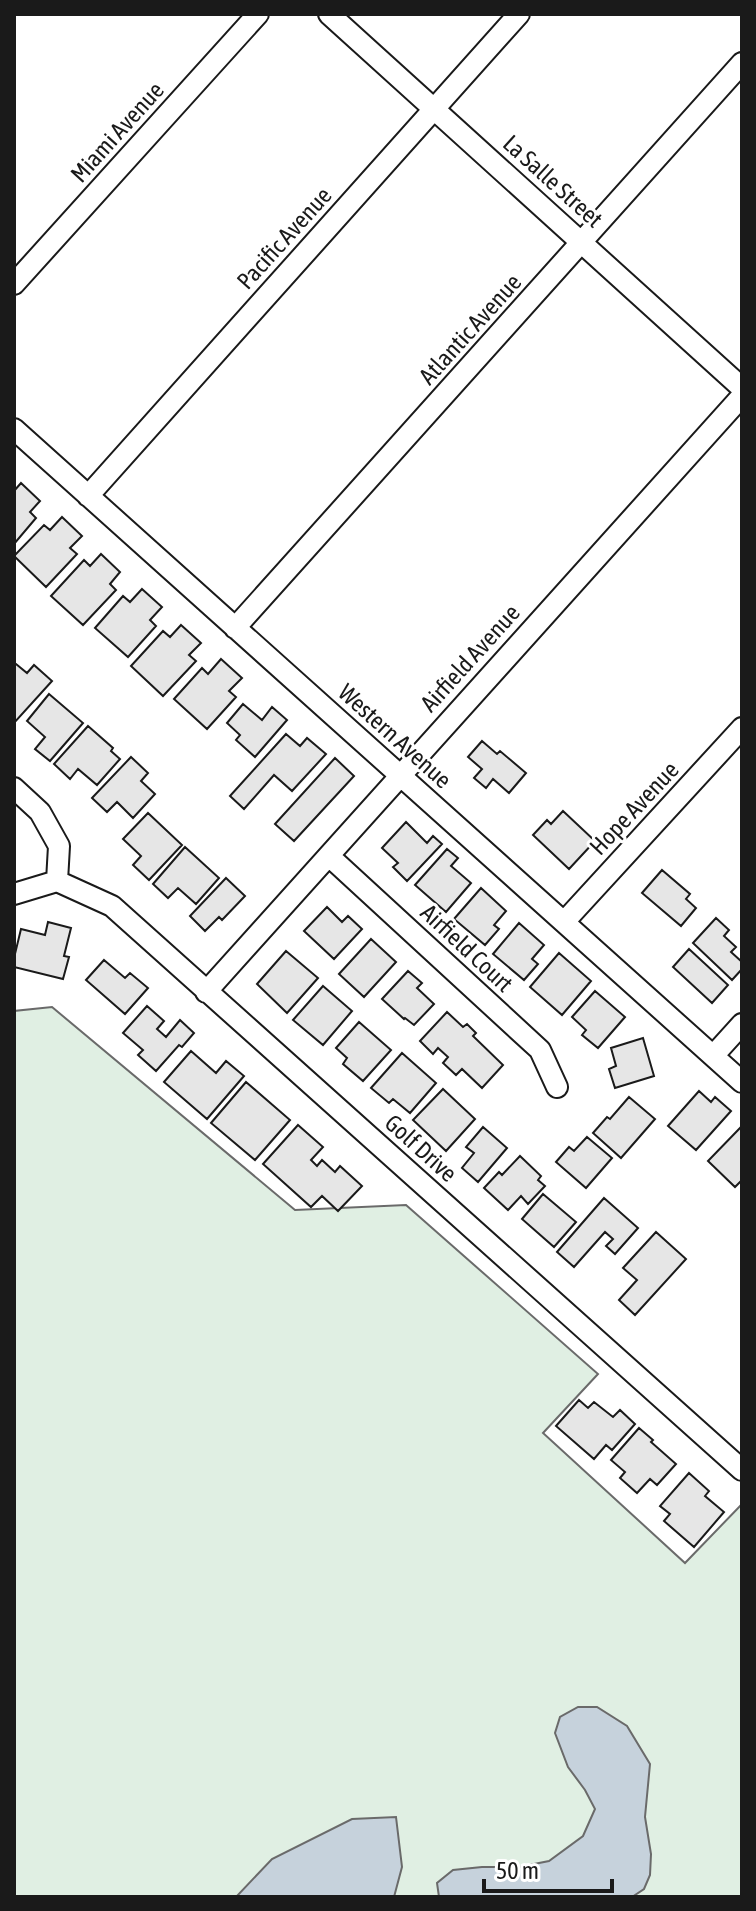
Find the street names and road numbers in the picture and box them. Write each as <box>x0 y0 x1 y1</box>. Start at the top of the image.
street label: Miami Avenue <box>65 76 169 188</box>
street label: La Salle Street <box>498 129 608 233</box>
street label: Pacific Avenue <box>231 182 337 294</box>
street label: Atlantic Avenue <box>414 268 526 390</box>
street label: Airfield Avenue <box>415 599 525 717</box>
street label: Western Avenue <box>333 678 457 794</box>
street label: Hope Avenue <box>584 756 684 860</box>
street label: Airfield Court <box>416 899 518 997</box>
street label: Golf Drive <box>380 1109 462 1187</box>

